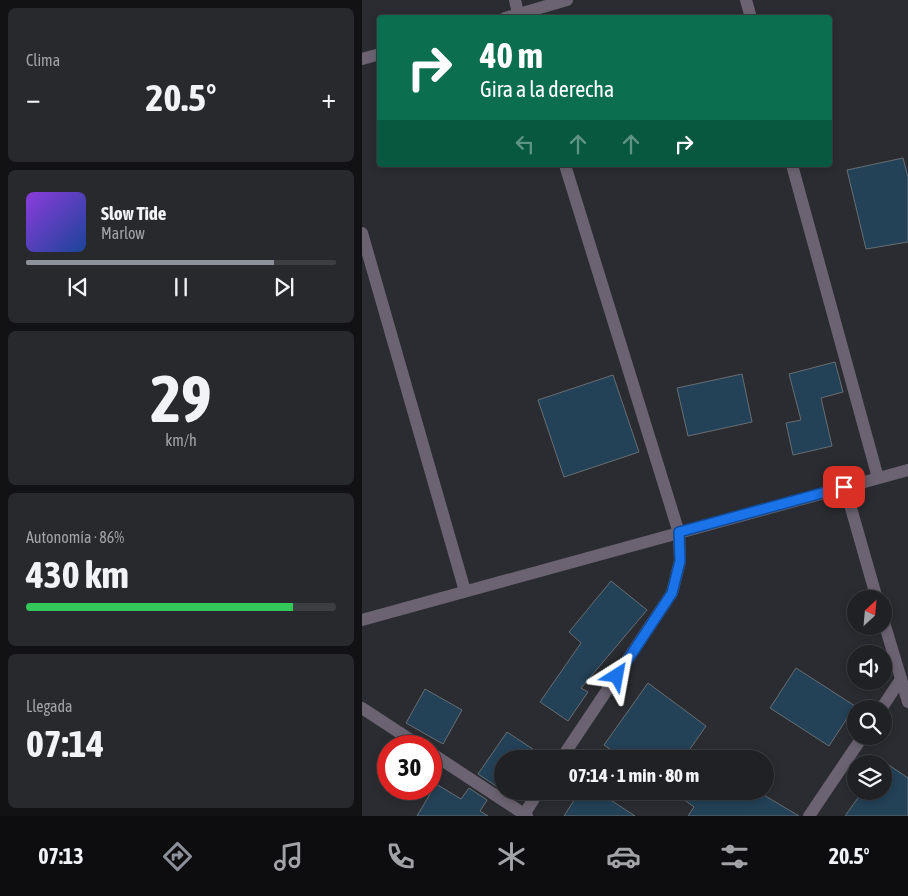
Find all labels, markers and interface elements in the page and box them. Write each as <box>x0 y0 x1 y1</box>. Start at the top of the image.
icon: right <box>397 35 462 100</box>
text: 40 m <box>480 35 543 75</box>
text: Clima <box>26 51 60 69</box>
text: 20.5° <box>146 76 216 119</box>
text: Gira a la derecha <box>480 76 614 102</box>
text: − <box>26 82 41 114</box>
text: + <box>321 82 336 114</box>
icon: left <box>511 130 539 158</box>
icon: ahead <box>564 130 592 158</box>
icon: ahead <box>617 130 645 158</box>
icon: right <box>670 130 698 158</box>
text: Slow Tide <box>101 202 166 224</box>
text: Marlow <box>101 224 145 242</box>
icon: previous <box>64 273 92 301</box>
icon: pause <box>167 273 195 301</box>
icon: next <box>270 273 298 301</box>
text: 29 <box>150 361 212 436</box>
text: km/h <box>165 431 197 449</box>
pin <box>823 466 865 508</box>
icon: arrive <box>830 473 858 501</box>
text: Autonomía · 86% <box>26 528 124 546</box>
text: 430 km <box>26 553 129 596</box>
north arrow <box>847 590 892 635</box>
map controls <box>847 590 892 800</box>
button: sound <box>847 645 892 690</box>
position arrow <box>590 649 642 701</box>
text: Llegada <box>26 697 73 715</box>
button: search <box>847 700 892 745</box>
text: 07:14 <box>26 722 104 765</box>
speed limit sign: 30 <box>377 735 442 800</box>
button: layers <box>847 755 892 800</box>
text: 07:14 · 1 min · 80 m <box>569 764 699 786</box>
icon: directions <box>160 839 195 874</box>
icon: music <box>271 839 306 874</box>
icon: phone <box>383 839 418 874</box>
icon: climate <box>494 839 529 874</box>
icon: car <box>606 839 641 874</box>
icon: filters <box>717 839 752 874</box>
text: 07:13 <box>38 843 84 869</box>
text: 20.5° <box>829 843 870 869</box>

